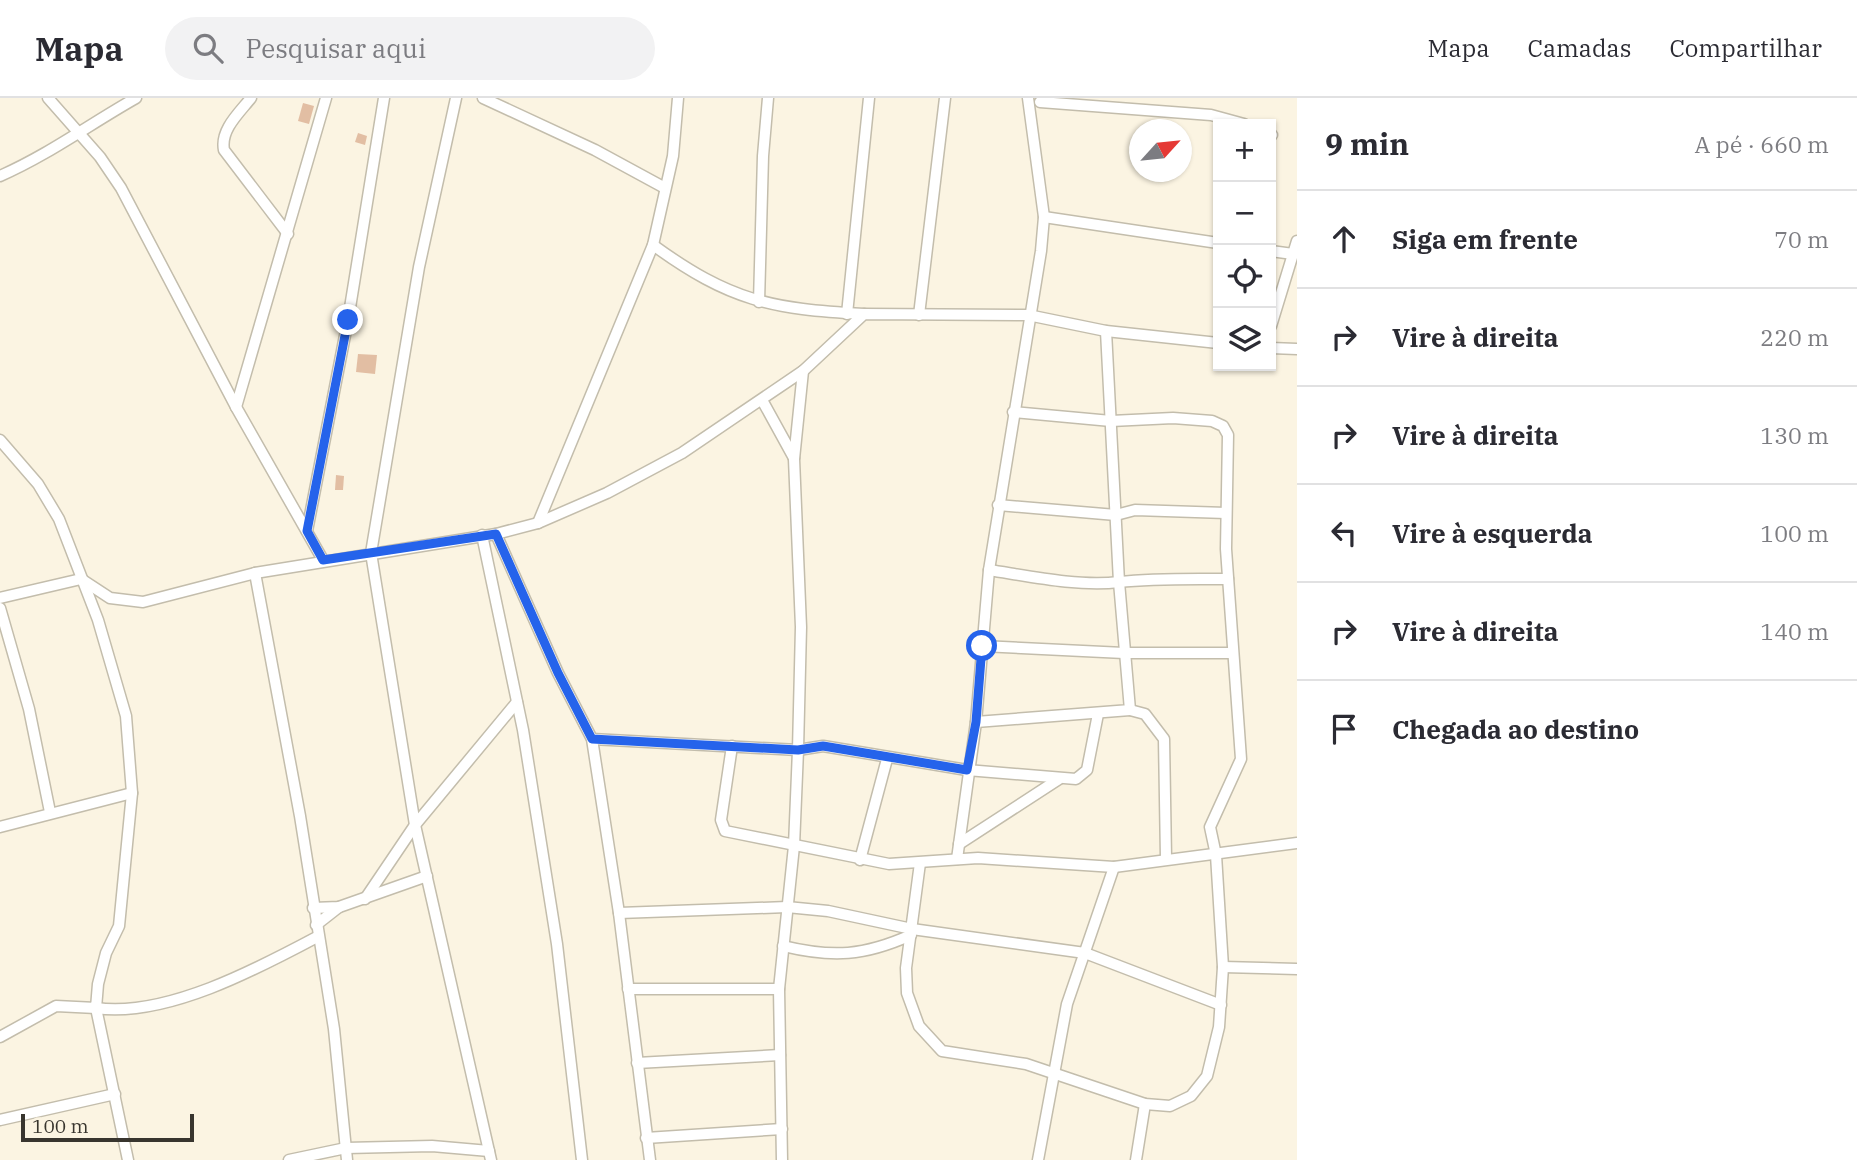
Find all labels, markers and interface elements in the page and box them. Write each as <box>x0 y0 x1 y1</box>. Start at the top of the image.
search box <box>165 17 655 80</box>
text: Mapa <box>35 27 123 70</box>
icon: search <box>189 29 227 67</box>
text: Pesquisar aqui <box>245 31 426 65</box>
text: Mapa <box>1427 32 1490 64</box>
text: Camadas <box>1528 32 1631 64</box>
text: Compartilhar <box>1669 32 1822 64</box>
north arrow <box>1129 119 1192 182</box>
map controls <box>1213 119 1276 371</box>
button: + <box>1213 119 1276 182</box>
text: 9 min <box>1325 124 1409 163</box>
text: A pé · 660 m <box>1694 129 1829 159</box>
button: − <box>1213 182 1276 245</box>
icon: ahead <box>1325 220 1363 258</box>
text: Siga em frente <box>1392 222 1578 256</box>
text: 70 m <box>1774 224 1829 254</box>
button: locate <box>1213 245 1276 308</box>
route end <box>332 304 363 335</box>
button: layers <box>1213 308 1276 371</box>
icon: right <box>1325 318 1363 356</box>
text: Vire à direita <box>1392 320 1559 354</box>
text: 220 m <box>1760 322 1829 352</box>
icon: right <box>1325 416 1363 454</box>
text: Vire à direita <box>1392 418 1559 452</box>
text: 130 m <box>1760 420 1829 450</box>
icon: left <box>1325 514 1363 552</box>
text: Vire à esquerda <box>1392 516 1593 550</box>
text: 100 m <box>1760 518 1829 548</box>
icon: right <box>1325 612 1363 650</box>
text: Vire à direita <box>1392 614 1559 648</box>
text: 140 m <box>1760 616 1829 646</box>
route start <box>966 630 997 661</box>
icon: arrive <box>1325 710 1363 748</box>
text: Chegada ao destino <box>1392 712 1639 746</box>
scale bar <box>21 1111 194 1143</box>
text: 100 m <box>32 1114 89 1138</box>

